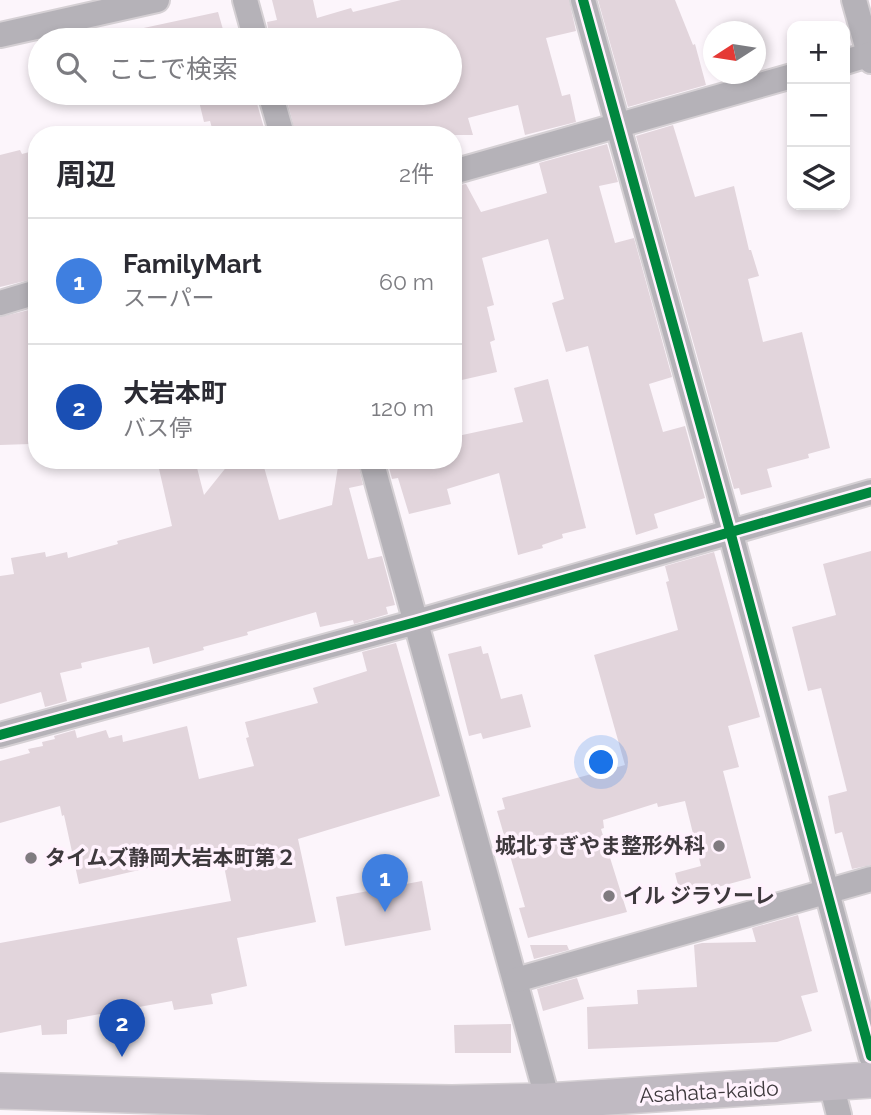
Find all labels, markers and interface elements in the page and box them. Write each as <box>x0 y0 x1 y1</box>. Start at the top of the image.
north arrow <box>703 21 766 84</box>
map controls <box>787 21 850 210</box>
button: + <box>787 21 850 84</box>
search box <box>28 28 462 105</box>
icon: search <box>52 48 90 86</box>
text: ここで検索 <box>108 54 238 84</box>
button: − <box>787 84 850 147</box>
button: layers <box>787 147 850 210</box>
text: 周辺 <box>56 157 116 192</box>
text: 2件 <box>399 160 434 187</box>
text: FamilyMart <box>123 249 262 279</box>
text: 1 <box>73 268 85 295</box>
text: 60 m <box>379 268 434 295</box>
text: スーパー <box>123 284 215 311</box>
text: 大岩本町 <box>123 378 227 408</box>
text: 2 <box>73 394 85 421</box>
text: 120 m <box>371 394 434 421</box>
text: バス停 <box>123 414 192 441</box>
your location <box>584 745 618 779</box>
place label: 城北すぎやま整形外科 <box>495 833 705 858</box>
marker: 城北すぎやま整形外科 <box>711 838 727 854</box>
place label: タイムズ静岡大岩本町第２ <box>45 845 297 870</box>
marker: タイムズ静岡大岩本町第２ <box>23 850 39 866</box>
pin: 1 <box>362 854 408 912</box>
place label: イル ジラソーレ <box>623 883 775 908</box>
marker: イル ジラソーレ <box>601 888 617 904</box>
pin: 2 <box>99 999 145 1057</box>
street label: Asahata-kaido <box>639 1075 779 1108</box>

